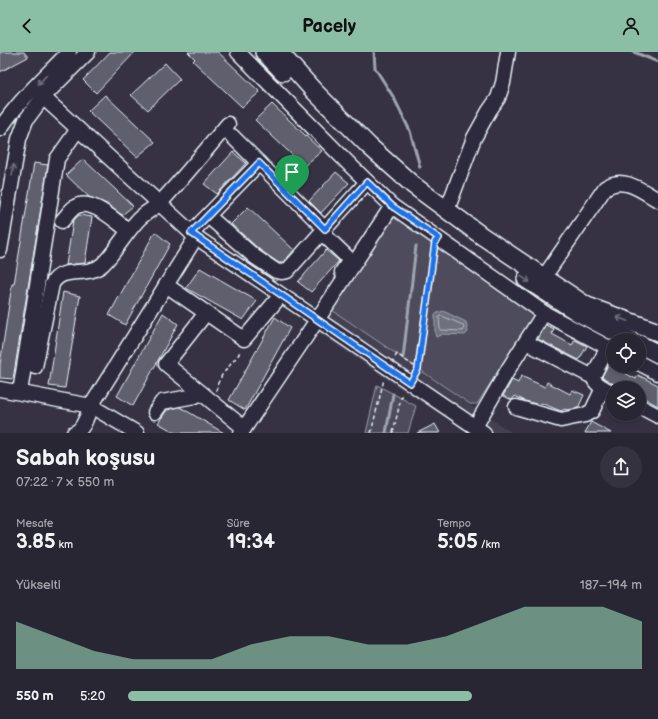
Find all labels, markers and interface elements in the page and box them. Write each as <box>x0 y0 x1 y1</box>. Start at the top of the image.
icon: back <box>16 15 38 37</box>
icon: person <box>620 15 642 37</box>
text: Pacely <box>302 16 356 37</box>
one-way arrow <box>37 75 46 85</box>
pin <box>275 155 309 196</box>
icon: arrive <box>281 161 303 183</box>
one-way arrow <box>9 164 17 177</box>
one-way arrow <box>520 275 531 283</box>
one-way arrow <box>616 314 628 322</box>
map controls <box>606 333 646 421</box>
button: locate <box>606 333 646 373</box>
button: layers <box>606 381 646 421</box>
text: Sabah koşusu <box>16 445 155 472</box>
button: share <box>600 446 642 488</box>
text: 07:22 · 7 × 550 m <box>16 474 114 490</box>
text: Mesafe <box>16 517 53 530</box>
text: Süre <box>227 517 250 530</box>
text: Tempo <box>437 517 471 530</box>
text: 3.85 <box>16 530 56 554</box>
text: 19:34 <box>227 530 275 554</box>
text: 5:05 <box>437 530 478 554</box>
text: km <box>56 538 73 551</box>
text: /km <box>478 538 500 551</box>
text: Yükselti <box>16 577 61 593</box>
text: 187–194 m <box>580 577 642 593</box>
text: 550 m <box>16 688 54 704</box>
text: 5:20 <box>80 688 105 704</box>

